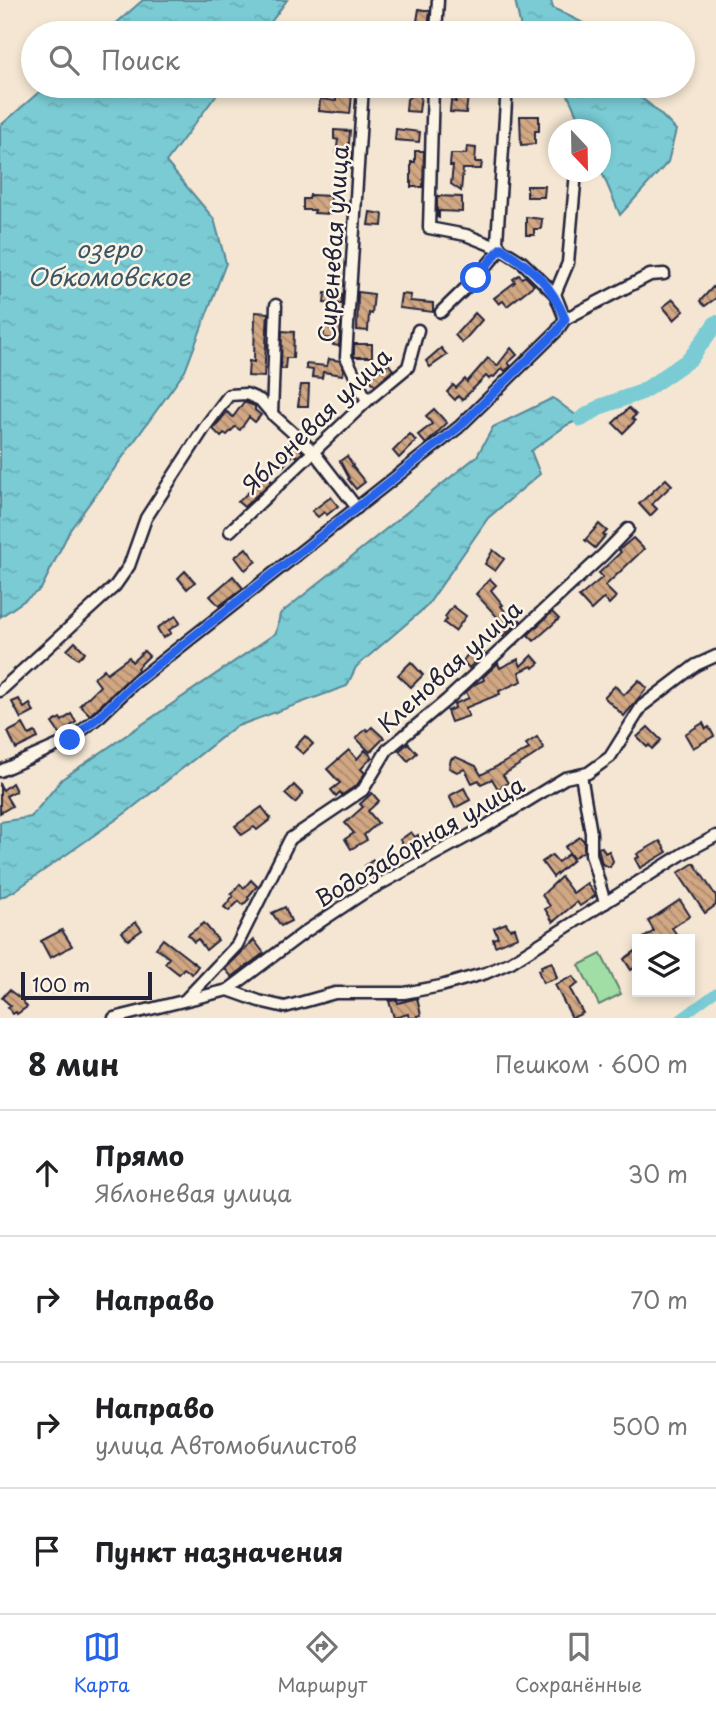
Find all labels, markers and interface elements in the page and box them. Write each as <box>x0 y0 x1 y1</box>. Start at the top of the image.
search box <box>21 21 695 98</box>
text: Поиск <box>101 40 180 79</box>
icon: search <box>45 41 83 79</box>
north arrow <box>548 119 611 182</box>
street label: Сиреневая улица <box>308 143 357 344</box>
water label: озеро Обкомовское <box>28 230 191 294</box>
route start <box>460 262 491 293</box>
street label: Яблоневая улица <box>233 339 399 501</box>
street label: Кленовая улица <box>369 591 529 740</box>
route end <box>54 724 85 755</box>
street label: Водозаборная улица <box>308 766 531 915</box>
map controls <box>632 934 695 997</box>
button: layers <box>632 934 695 997</box>
scale bar <box>21 969 152 1001</box>
text: 100 m <box>32 970 90 998</box>
text: 8 мин <box>28 1041 119 1086</box>
text: Пешком · 600 m <box>495 1046 688 1081</box>
text: Прямо <box>95 1136 184 1175</box>
icon: ahead <box>28 1154 66 1192</box>
text: 30 m <box>627 1156 688 1191</box>
text: Яблоневая улица <box>95 1175 292 1210</box>
icon: right <box>28 1280 66 1318</box>
text: Направо <box>95 1280 214 1319</box>
text: 70 m <box>630 1282 688 1317</box>
text: Направо <box>95 1388 214 1427</box>
icon: right <box>28 1406 66 1444</box>
text: 500 m <box>611 1408 688 1443</box>
text: улица Автомобилистов <box>95 1427 357 1462</box>
icon: arrive <box>28 1532 66 1570</box>
text: Пункт назначения <box>95 1532 343 1571</box>
tab: Карта <box>74 1628 130 1698</box>
tab: Маршрут <box>277 1628 367 1698</box>
tab: Сохранённые <box>515 1628 642 1698</box>

